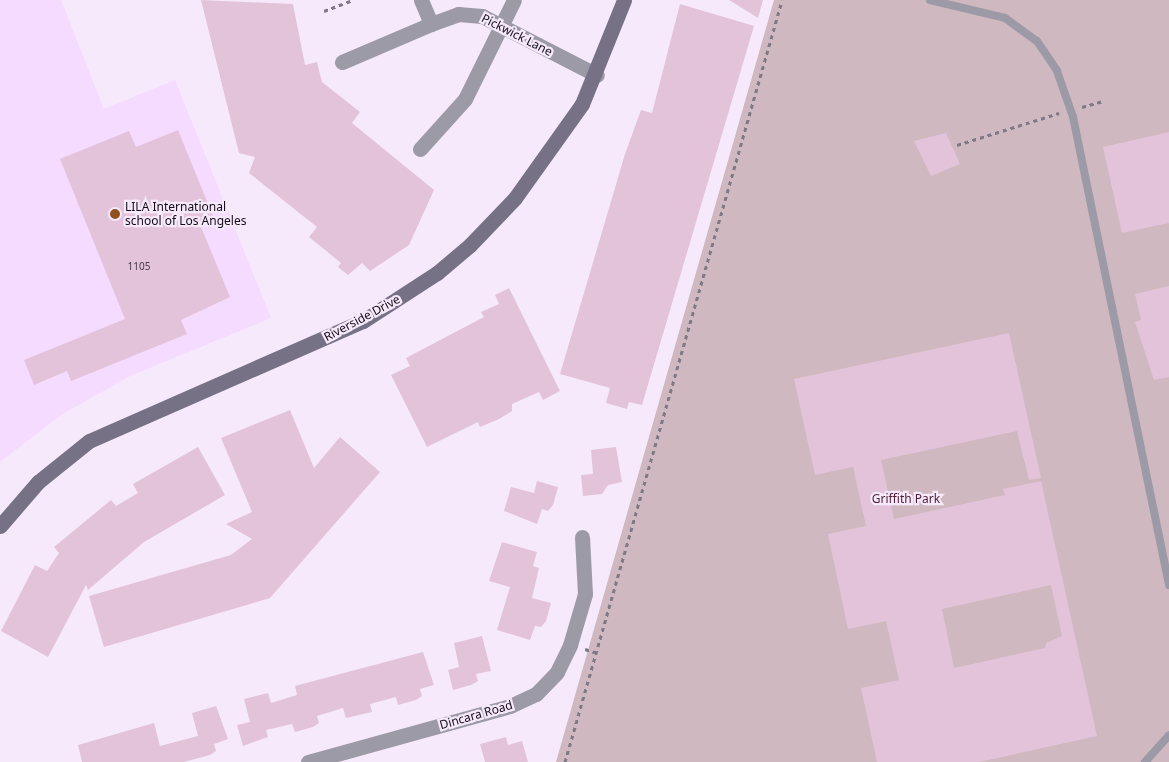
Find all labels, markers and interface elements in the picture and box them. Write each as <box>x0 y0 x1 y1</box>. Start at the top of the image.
street label: Pickwick Lane <box>479 11 555 59</box>
place label: LILA International school of Los Angeles <box>125 200 246 228</box>
marker: LILA International school of Los Angeles <box>109 208 121 220</box>
house number: 1105 <box>128 261 150 273</box>
street label: Riverside Drive <box>321 292 403 344</box>
park label: Griffith Park <box>872 492 940 506</box>
street label: Dincara Road <box>438 698 514 732</box>

